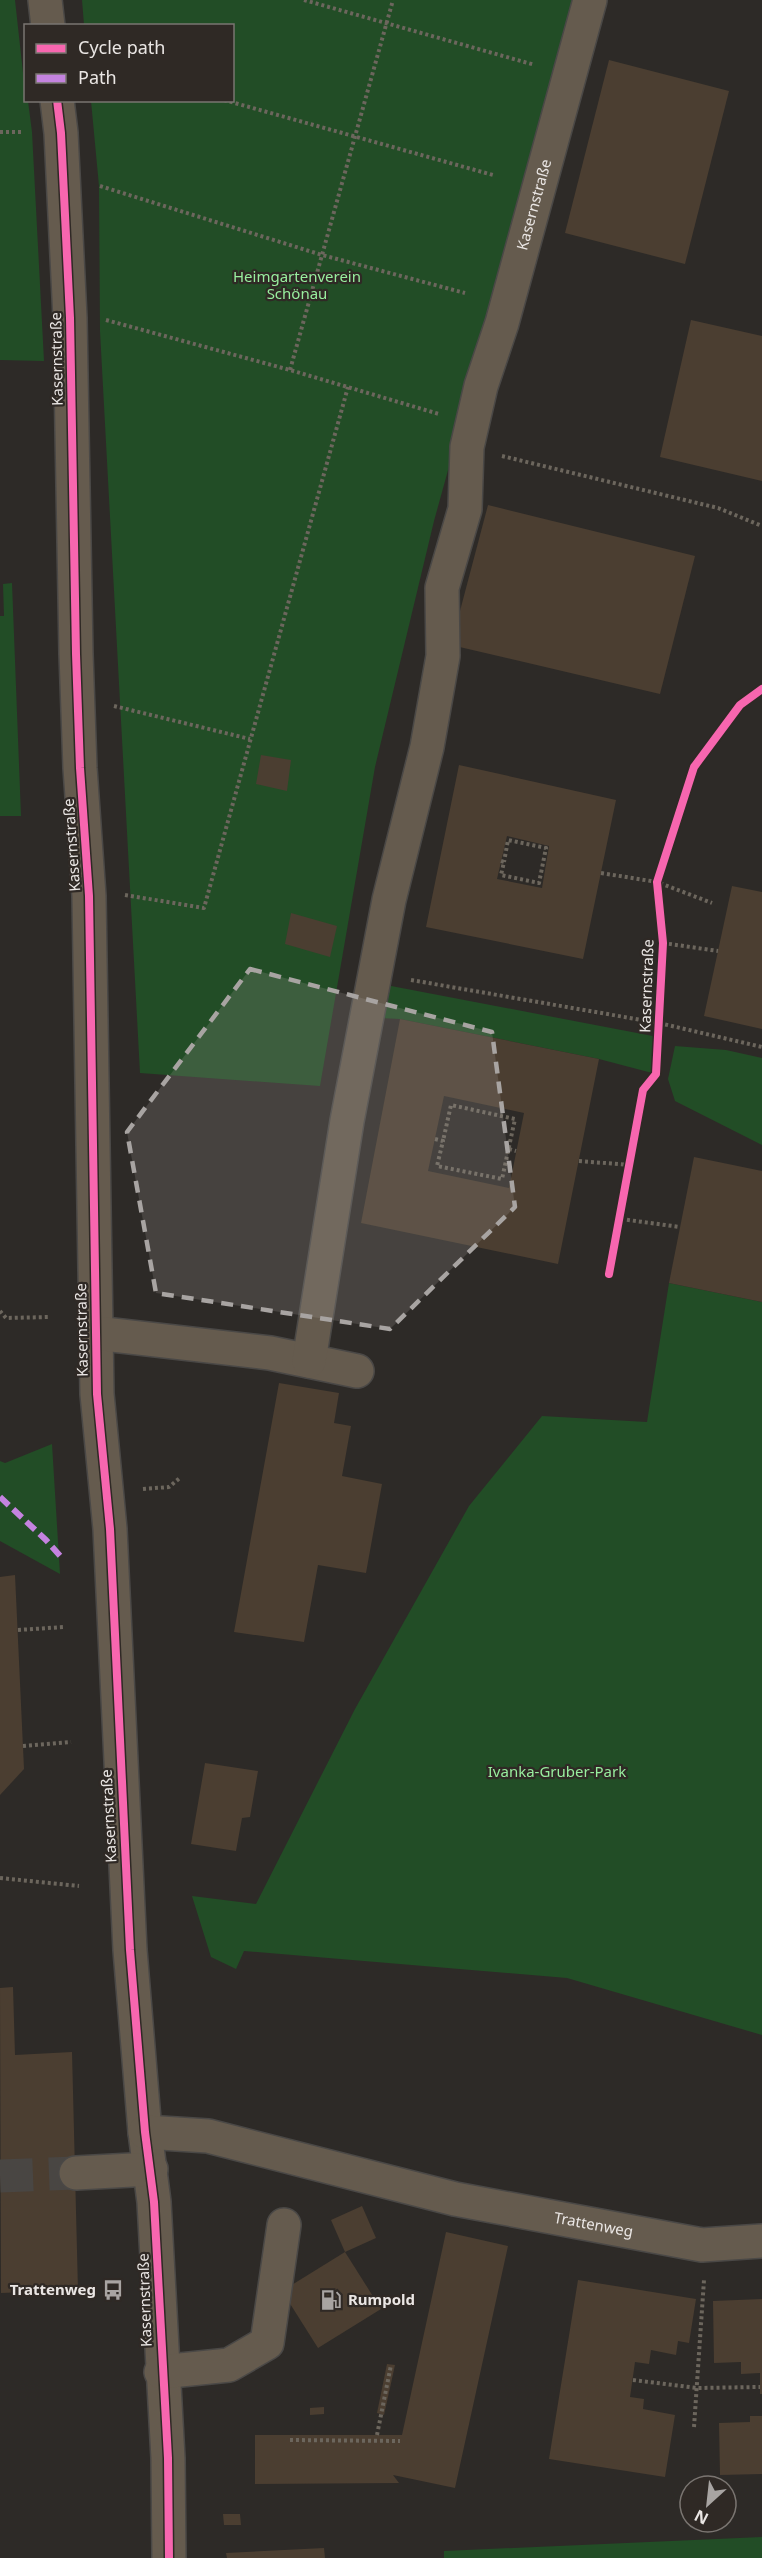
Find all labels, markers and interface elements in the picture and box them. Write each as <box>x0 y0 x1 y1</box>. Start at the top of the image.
legend <box>24 24 234 102</box>
text: Cycle path <box>78 35 165 59</box>
text: Path <box>78 65 117 89</box>
street label: Kasernstraße <box>511 157 555 252</box>
park label: Heimgartenverein Schönau <box>233 266 361 303</box>
street label: Kasernstraße <box>45 312 67 406</box>
street label: Kasernstraße <box>58 798 84 892</box>
street label: Kasernstraße <box>634 939 658 1033</box>
street label: Kasernstraße <box>70 1283 92 1377</box>
park label: Ivanka-Gruber-Park <box>488 1761 626 1781</box>
street label: Kasernstraße <box>96 1769 120 1863</box>
street label: Trattenweg <box>553 2207 635 2241</box>
street label: Kasernstraße <box>132 2253 156 2347</box>
bus stop icon: Trattenweg <box>101 2278 125 2302</box>
place label: Trattenweg <box>10 2279 96 2299</box>
fuel station icon: Rumpold <box>319 2288 343 2312</box>
place label: Rumpold <box>348 2289 415 2309</box>
north arrow <box>678 2474 738 2534</box>
text: N <box>690 2505 712 2530</box>

